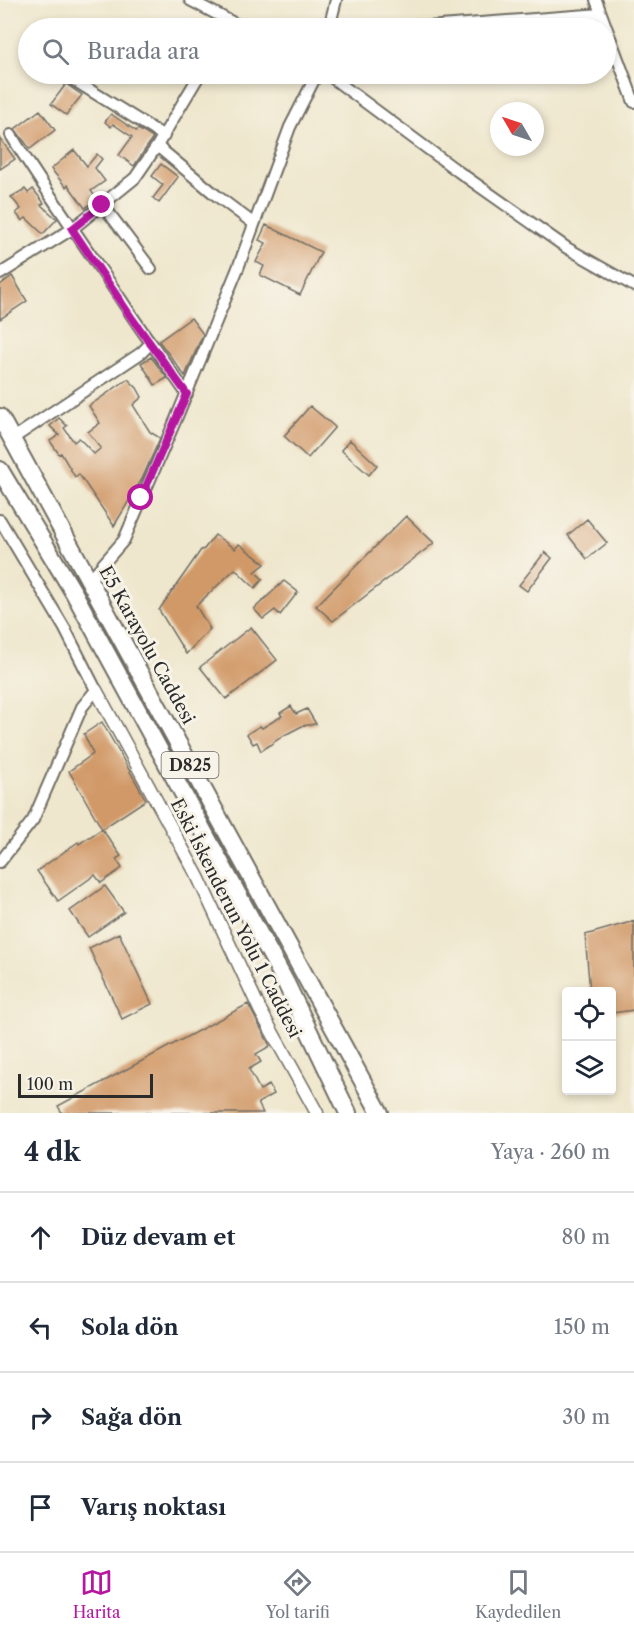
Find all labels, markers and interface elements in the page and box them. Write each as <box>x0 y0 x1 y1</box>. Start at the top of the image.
search box <box>18 18 616 84</box>
icon: search <box>39 35 72 68</box>
text: Burada ara <box>87 38 200 65</box>
north arrow <box>490 102 544 156</box>
route end <box>88 191 114 217</box>
route start <box>127 484 153 510</box>
street label: E5 Karayolu Caddesi <box>94 562 200 728</box>
road number: D825 <box>162 752 219 778</box>
street label: Eski İskenderun Yolu 1 Caddesi <box>166 794 307 1042</box>
map controls <box>562 987 616 1095</box>
button: locate <box>562 987 616 1041</box>
button: layers <box>562 1041 616 1095</box>
scale bar <box>18 1071 153 1098</box>
text: 100 m <box>27 1074 73 1094</box>
text: 4 dk <box>24 1136 80 1168</box>
text: Yaya · 260 m <box>491 1140 610 1164</box>
icon: ahead <box>24 1221 57 1254</box>
text: Düz devam et <box>81 1224 235 1251</box>
text: 80 m <box>562 1225 610 1249</box>
icon: left <box>24 1311 57 1344</box>
text: Sola dön <box>81 1314 179 1341</box>
text: 150 m <box>554 1315 610 1339</box>
icon: right <box>24 1401 57 1434</box>
text: Sağa dön <box>81 1404 182 1431</box>
text: 30 m <box>562 1405 610 1429</box>
icon: arrive <box>24 1491 57 1524</box>
text: Varış noktası <box>81 1494 226 1521</box>
tab: Harita <box>73 1566 120 1622</box>
tab: Yol tarifi <box>266 1566 330 1622</box>
tab: Kaydedilen <box>475 1566 561 1622</box>

